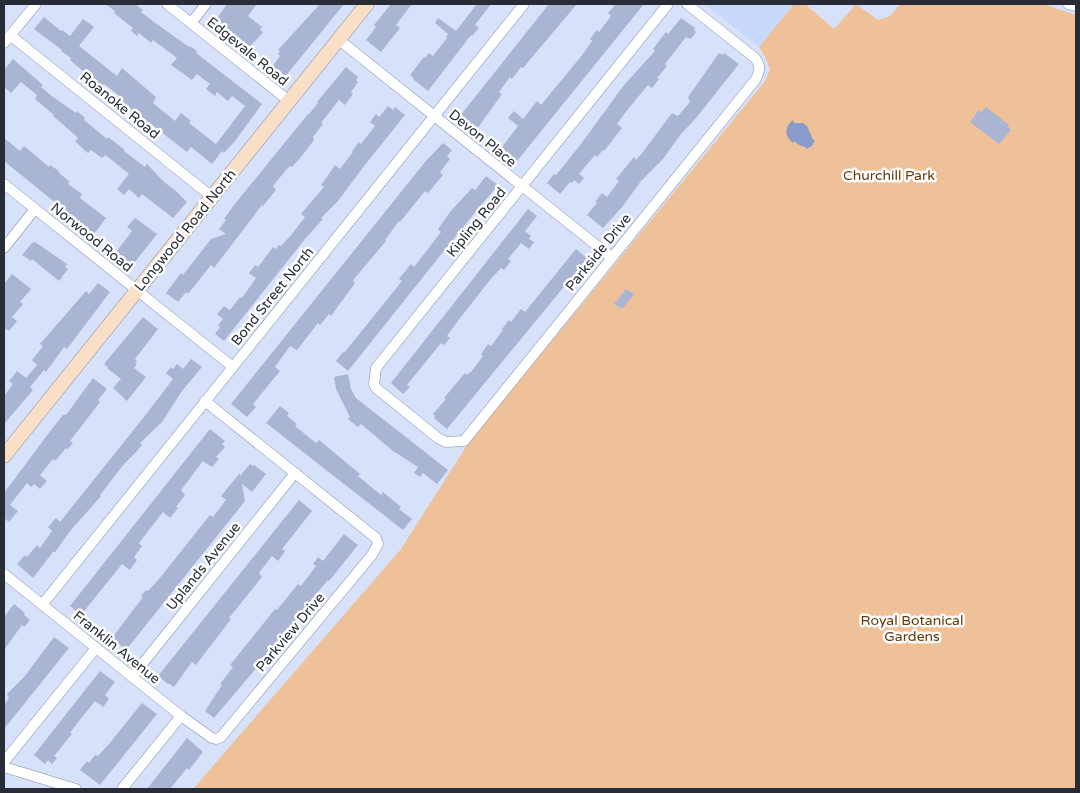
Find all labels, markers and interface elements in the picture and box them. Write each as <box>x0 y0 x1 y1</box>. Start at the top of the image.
street label: Edgevale Road <box>204 13 292 89</box>
street label: Roanoke Road <box>76 68 163 143</box>
street label: Devon Place <box>445 106 520 171</box>
street label: Longwood Road North <box>131 166 240 295</box>
park label: Churchill Park <box>843 167 935 184</box>
street label: Kipling Road <box>443 184 510 261</box>
street label: Norwood Road <box>47 199 136 276</box>
street label: Parkside Drive <box>562 210 635 295</box>
street label: Bond Street North <box>228 244 317 349</box>
street label: Uplands Avenue <box>163 519 244 614</box>
street label: Parkview Drive <box>252 589 328 675</box>
street label: Franklin Avenue <box>70 607 164 688</box>
park label: Royal Botanical Gardens <box>861 612 963 645</box>

